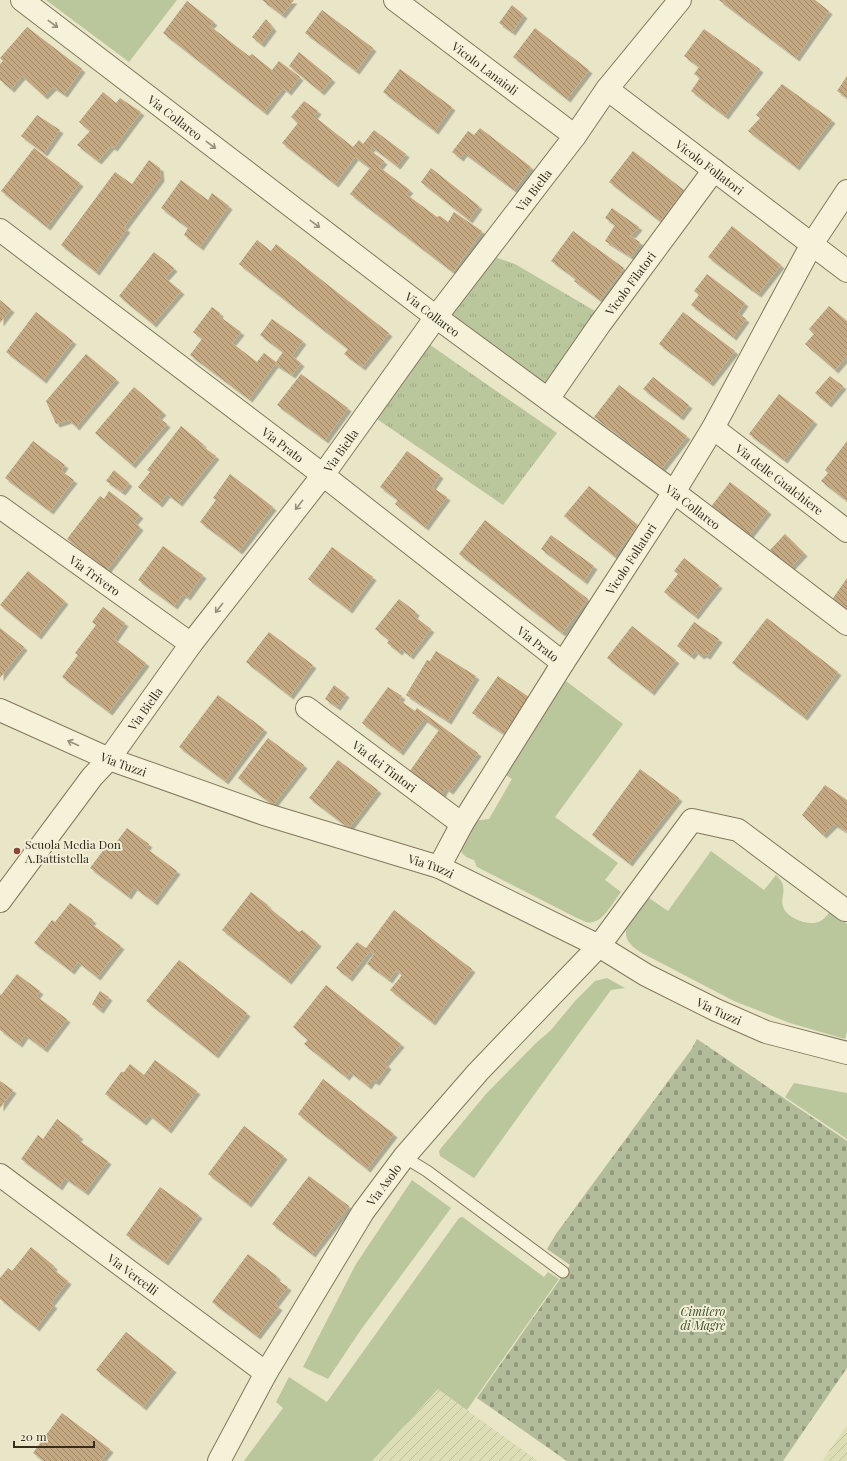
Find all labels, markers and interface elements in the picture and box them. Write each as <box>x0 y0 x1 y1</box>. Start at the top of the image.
one-way arrow <box>47 19 58 28</box>
street label: Vicolo Lanaioli <box>448 37 522 99</box>
street label: Via Collareo <box>144 91 206 144</box>
street label: Vicolo Follatori <box>672 135 747 198</box>
one-way arrow <box>206 141 217 150</box>
street label: Via Biella <box>511 166 555 215</box>
one-way arrow <box>309 220 320 229</box>
street label: Vicolo Filatori <box>601 248 659 319</box>
street label: Via Collareo <box>401 288 464 340</box>
street label: Via Prato <box>258 423 307 466</box>
street label: Via Biella <box>319 426 361 476</box>
street label: Via delle Gualchiere <box>732 440 827 518</box>
street label: Via Collareo <box>662 480 724 533</box>
one-way arrow <box>295 500 303 511</box>
street label: Vicolo Follatori <box>601 520 660 598</box>
street label: Via Trivero <box>66 551 124 599</box>
one-way arrow <box>214 602 223 613</box>
street label: Via Prato <box>513 622 563 665</box>
street label: Via Biella <box>123 684 166 734</box>
street label: Via dei Tintori <box>348 736 421 796</box>
one-way arrow <box>67 739 79 746</box>
street label: Via Tuzzi <box>97 748 149 780</box>
place label: Scuola Media Don A.Battistella <box>24 836 121 866</box>
marker: Scuola Media Don A.Battistella <box>12 846 22 856</box>
street label: Via Tuzzi <box>405 850 457 882</box>
street label: Via Tuzzi <box>693 993 745 1028</box>
street label: Via Asolo <box>362 1160 405 1210</box>
street label: Via Vercelli <box>104 1249 162 1299</box>
park label: Cimitero di Magrè <box>681 1303 726 1333</box>
scale bar <box>14 1423 94 1449</box>
text: 20 m <box>20 1428 47 1444</box>

